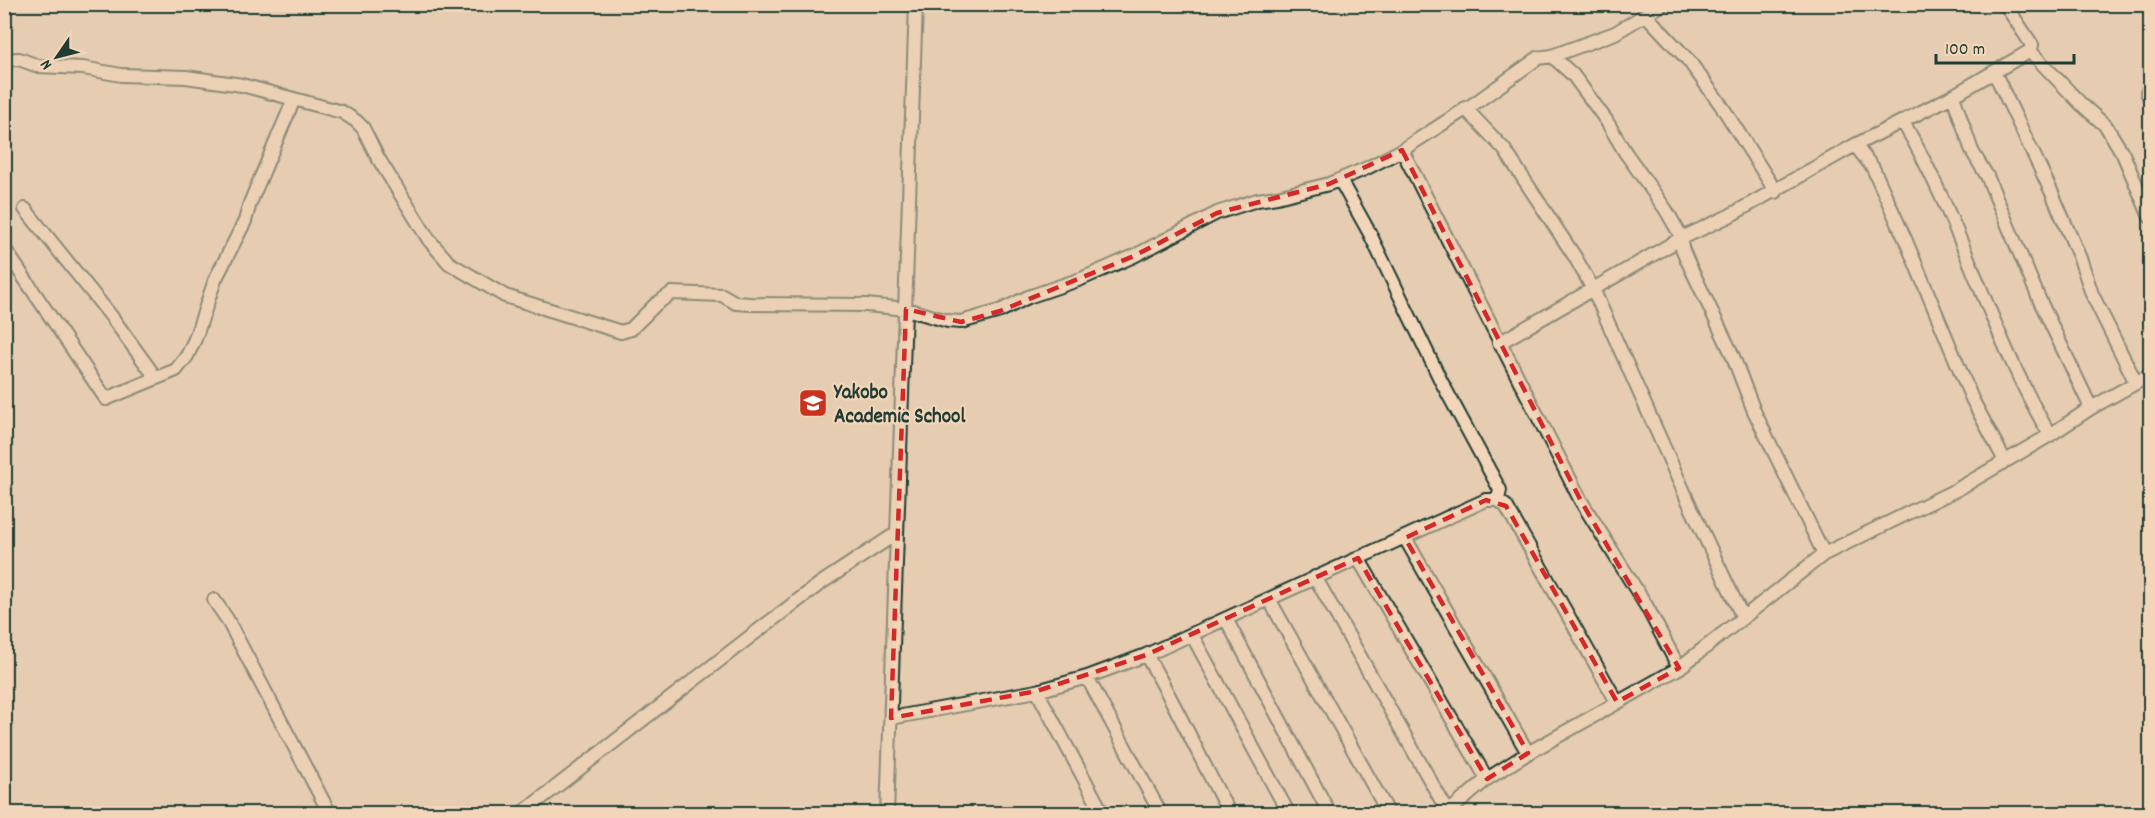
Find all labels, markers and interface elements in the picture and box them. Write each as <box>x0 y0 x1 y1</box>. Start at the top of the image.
north arrow <box>27 27 87 87</box>
scale bar <box>1936 27 2074 65</box>
text: 100 m <box>1945 38 1985 63</box>
text: N <box>35 54 58 74</box>
place label: Yakobo Academic School <box>833 379 966 433</box>
school or university icon: Yakobo Academic School <box>797 387 829 419</box>

